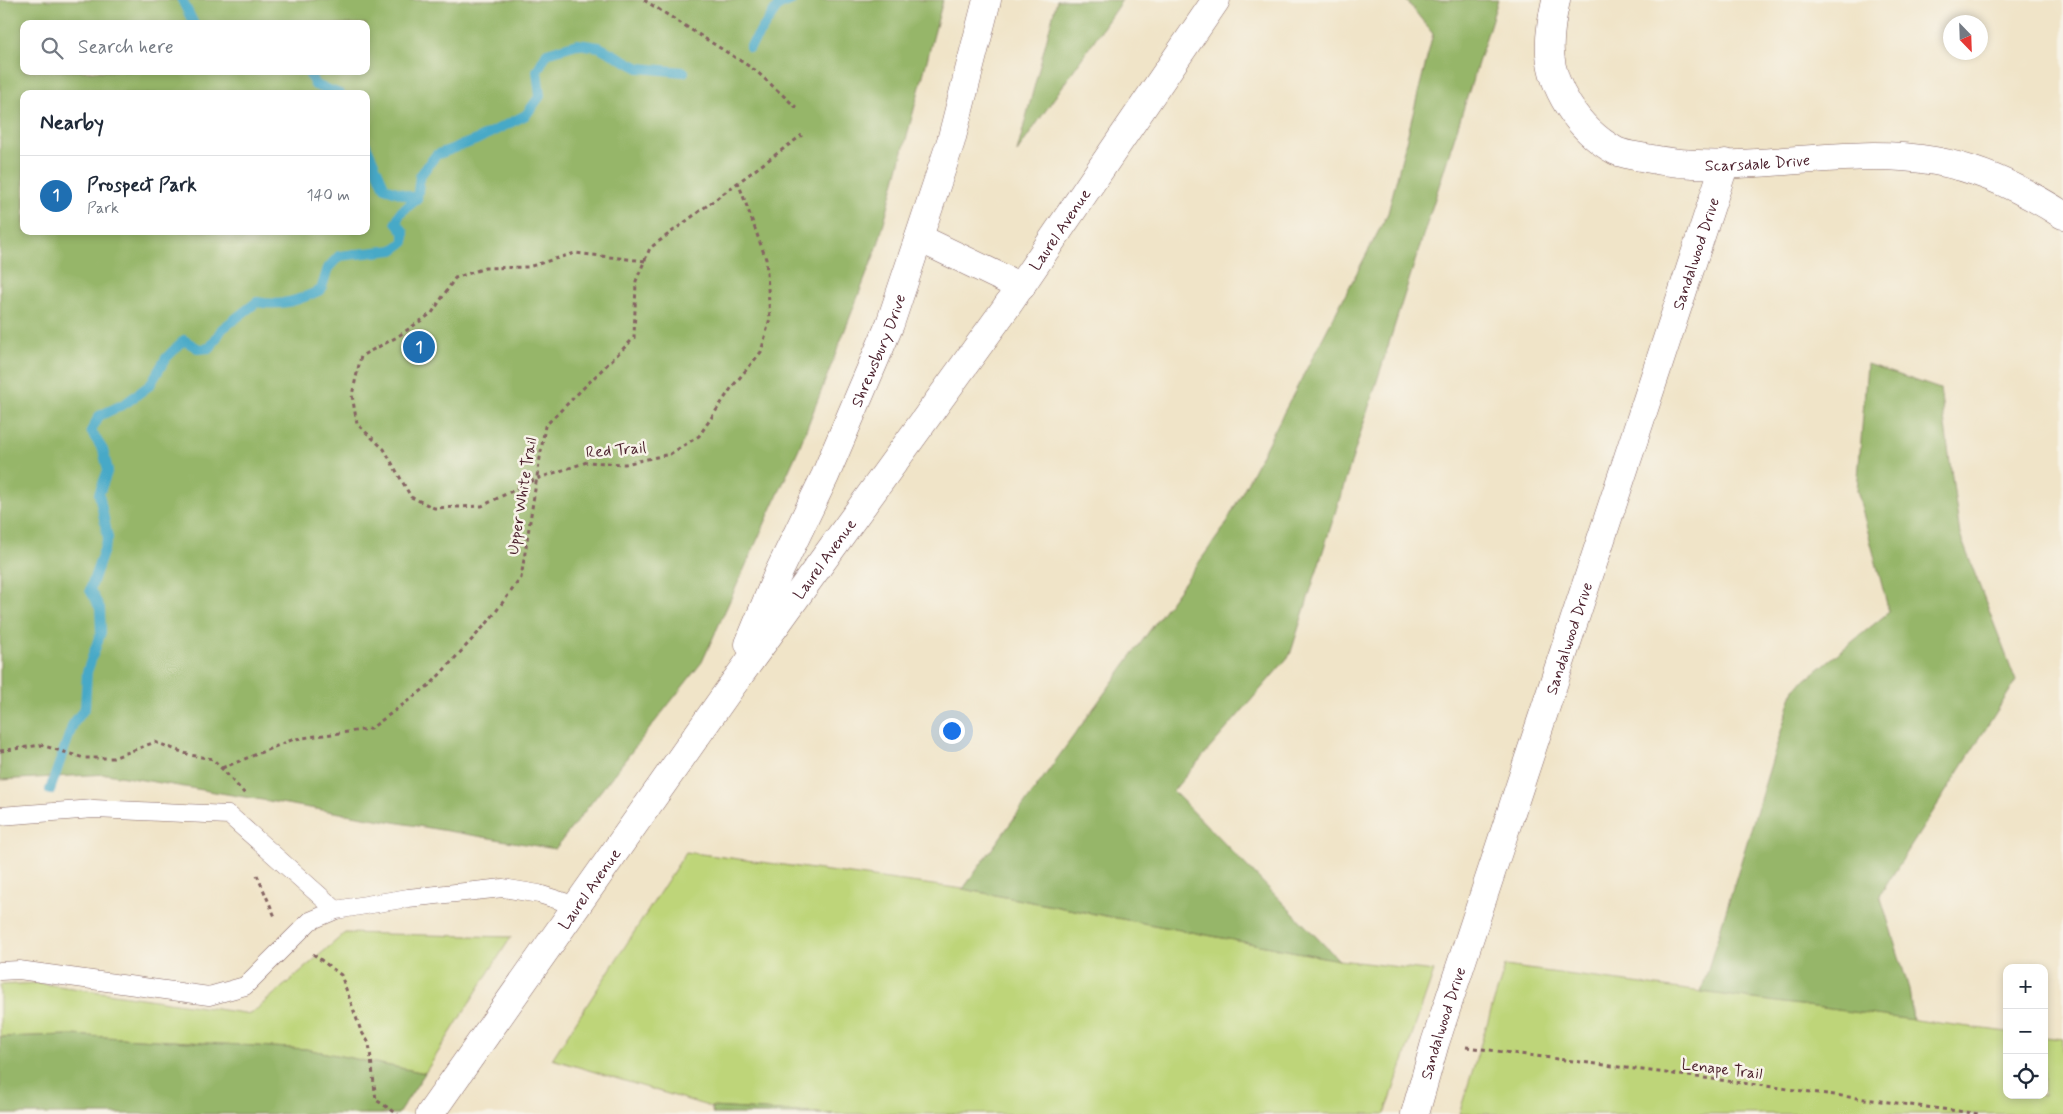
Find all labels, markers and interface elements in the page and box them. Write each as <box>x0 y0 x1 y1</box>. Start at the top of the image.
north arrow <box>1943 15 1988 60</box>
search box <box>20 20 370 75</box>
icon: search <box>38 34 66 62</box>
text: Search here <box>78 35 174 60</box>
text: Nearby <box>40 109 104 137</box>
street label: Scarsdale Drive <box>1705 150 1811 177</box>
text: Prospect Park <box>87 173 197 198</box>
text: 1 <box>52 185 60 206</box>
text: 140 m <box>306 185 350 206</box>
street label: Laurel Avenue <box>1025 185 1096 275</box>
street label: Sandalwood Drive <box>1668 195 1725 313</box>
text: Park <box>87 198 119 219</box>
street label: Shrewsbury Drive <box>847 291 911 410</box>
pin: 1 <box>403 328 435 366</box>
street label: Upper White Trail <box>503 436 542 556</box>
street label: Red Trail <box>585 437 647 464</box>
street label: Laurel Avenue <box>789 515 862 604</box>
street label: Sandalwood Drive <box>1542 580 1598 698</box>
your location <box>939 718 965 744</box>
street label: Laurel Avenue <box>554 844 626 934</box>
street label: Sandalwood Drive <box>1416 964 1471 1082</box>
map controls <box>2003 964 2048 1099</box>
button: + <box>2003 964 2048 1009</box>
button: − <box>2003 1009 2048 1054</box>
street label: Lenape Trail <box>1680 1054 1763 1085</box>
button: locate <box>2003 1054 2048 1099</box>

